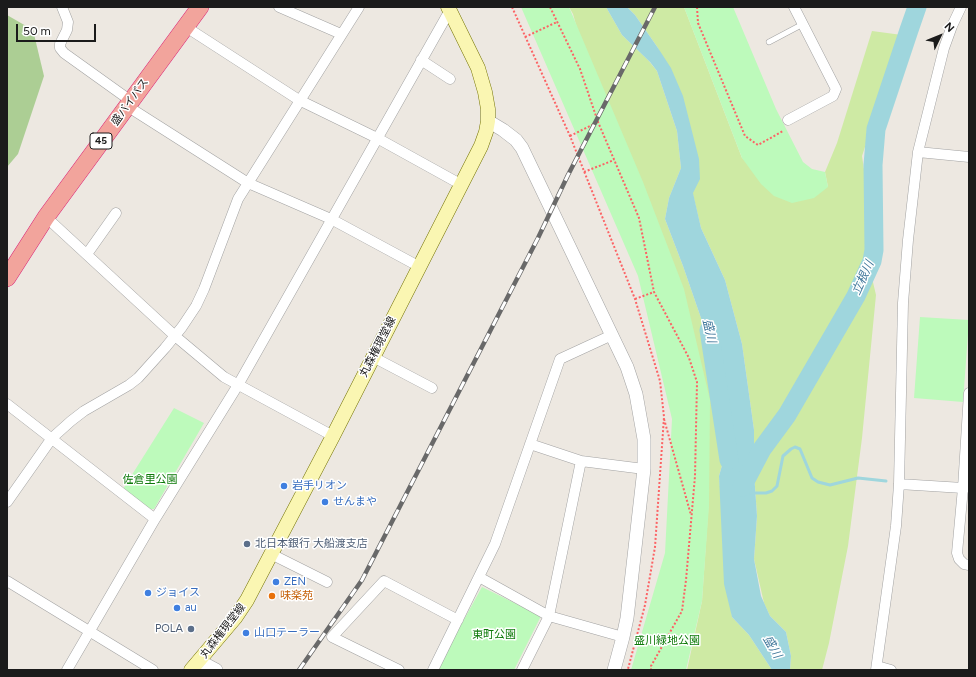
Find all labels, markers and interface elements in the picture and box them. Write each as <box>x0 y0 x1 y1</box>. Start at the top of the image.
scale bar <box>18 16 98 42</box>
north arrow <box>920 16 960 56</box>
text: N <box>941 20 957 35</box>
text: 50 m <box>23 24 51 38</box>
street label: 盛バイパス <box>108 76 152 128</box>
road number: 45 <box>90 133 112 149</box>
water label: 立根川 <box>849 259 877 297</box>
street label: 丸森権現堂線 <box>357 315 399 379</box>
water label: 盛川 <box>699 318 719 344</box>
park label: 佐倉里公園 <box>123 473 177 487</box>
place label: 岩手リオン <box>292 479 347 493</box>
marker: 岩手リオン <box>279 481 289 491</box>
place label: せんまや <box>333 495 377 509</box>
marker: せんまや <box>320 497 330 507</box>
place label: 北日本銀行 大船渡支店 <box>255 537 368 551</box>
marker: 北日本銀行 大船渡支店 <box>242 539 252 549</box>
place label: ZEN <box>284 575 306 589</box>
marker: ZEN <box>271 577 281 587</box>
place label: ジョイス <box>156 586 200 600</box>
marker: ジョイス <box>143 588 153 598</box>
place label: 味楽苑 <box>280 589 313 603</box>
marker: 味楽苑 <box>267 591 277 601</box>
place label: au <box>185 601 197 615</box>
street label: 丸森権現堂線 <box>197 601 249 661</box>
marker: au <box>172 603 182 613</box>
place label: POLA <box>155 622 183 636</box>
marker: POLA <box>186 624 196 634</box>
place label: 山口テーラー <box>254 626 320 640</box>
marker: 山口テーラー <box>241 628 251 638</box>
park label: 東町公園 <box>472 628 516 642</box>
water label: 盛川 <box>760 633 784 661</box>
park label: 盛川緑地公園 <box>634 634 700 648</box>

